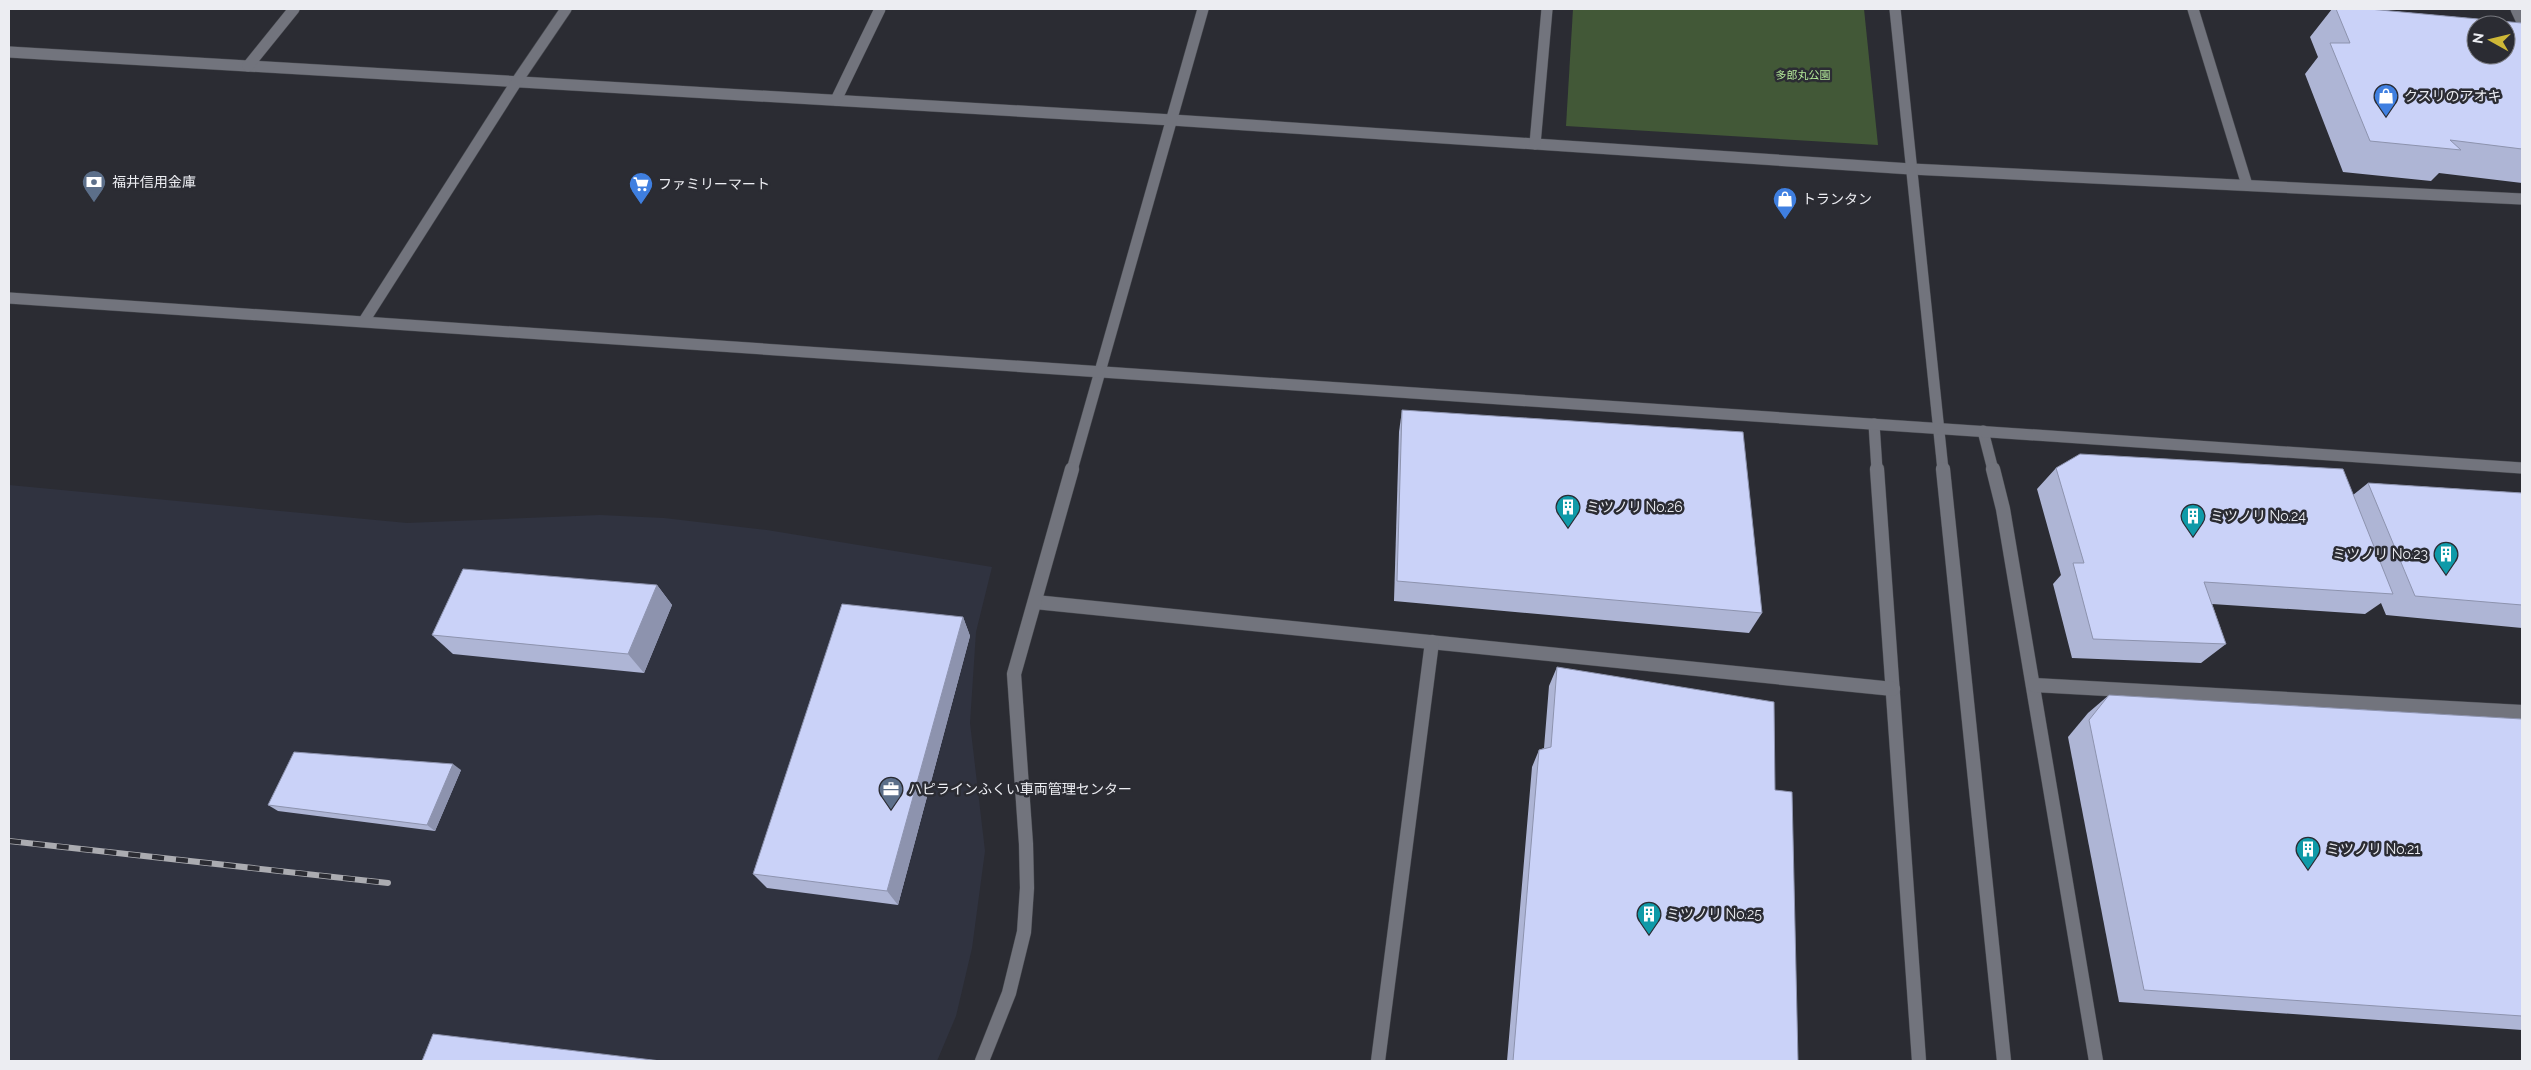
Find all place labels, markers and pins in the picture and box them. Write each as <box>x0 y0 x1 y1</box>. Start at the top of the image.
shop icon: クスリのアオキ <box>2373 83 2399 117</box>
place label: クスリのアオキ <box>2404 88 2502 104</box>
bank icon: 福井信用金庫 <box>81 169 107 203</box>
supermarket icon: ファミリーマート <box>628 171 654 205</box>
place label: 福井信用金庫 <box>112 174 196 190</box>
place label: ファミリーマート <box>658 176 770 192</box>
shop icon: トランタン <box>1772 186 1798 220</box>
place label: トランタン <box>1802 191 1872 207</box>
building icon: ミツノリ No.26 <box>1555 494 1581 528</box>
place label: ミツノリ No.26 <box>1586 499 1683 515</box>
building icon: ミツノリ No.24 <box>2180 503 2206 537</box>
place label: ミツノリ No.24 <box>2210 508 2306 524</box>
building icon: ミツノリ No.23 <box>2433 541 2459 575</box>
place label: ミツノリ No.23 <box>2332 546 2428 562</box>
office icon: ハピラインふくい車両管理センター <box>878 776 904 810</box>
place label: ハピラインふくい車両管理センター <box>908 781 1132 797</box>
building icon: ミツノリ No.21 <box>2295 836 2321 870</box>
place label: ミツノリ No.21 <box>2326 841 2420 857</box>
building icon: ミツノリ No.25 <box>1636 901 1662 935</box>
place label: ミツノリ No.25 <box>1666 906 1762 922</box>

